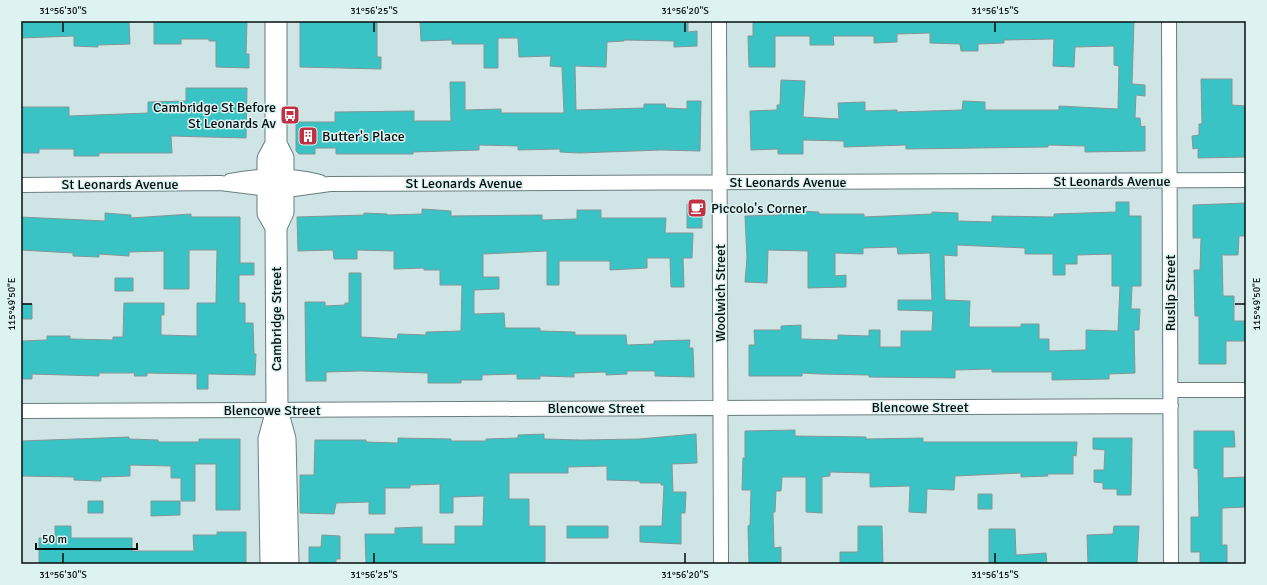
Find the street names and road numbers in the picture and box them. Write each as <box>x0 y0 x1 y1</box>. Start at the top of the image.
street label: St Leonards Avenue <box>1053 173 1171 190</box>
street label: St Leonards Avenue <box>729 174 847 191</box>
street label: St Leonards Avenue <box>405 175 523 192</box>
street label: St Leonards Avenue <box>61 176 179 193</box>
street label: Woolwich Street <box>712 244 729 342</box>
street label: Ruslip Street <box>1162 255 1179 331</box>
street label: Cambridge Street <box>268 267 285 371</box>
street label: Blencowe Street <box>871 399 969 416</box>
street label: Blencowe Street <box>547 400 645 417</box>
street label: Blencowe Street <box>223 402 321 419</box>

